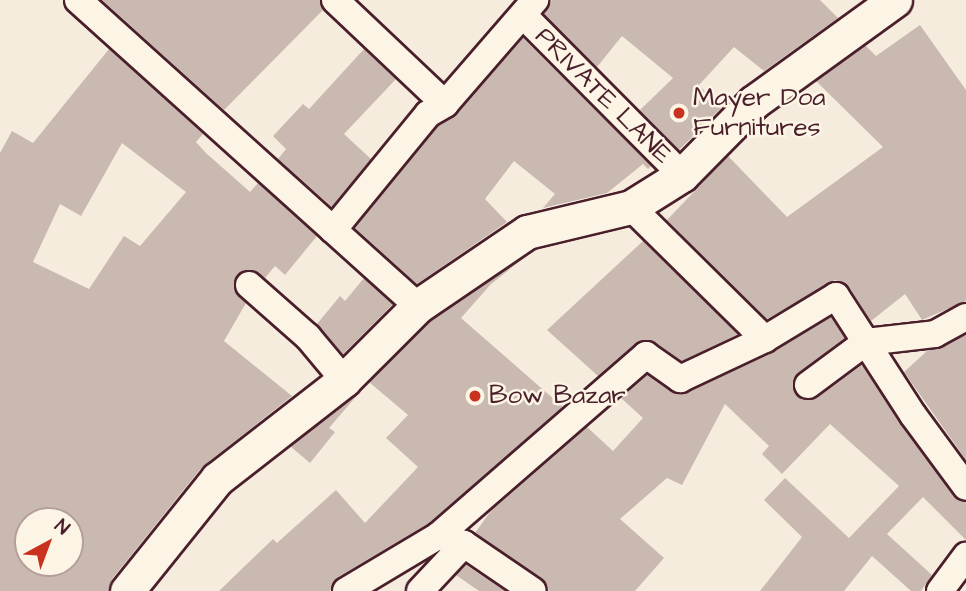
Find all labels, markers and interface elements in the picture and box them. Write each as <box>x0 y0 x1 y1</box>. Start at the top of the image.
street label: PRIVATE LANE <box>528 21 678 171</box>
place label: Mayer Doa Furnitures <box>693 82 826 144</box>
marker: Mayer Doa Furnitures <box>671 105 687 121</box>
place label: Bow Bazar <box>489 380 626 412</box>
marker: Bow Bazar <box>467 388 483 404</box>
north arrow <box>14 507 84 577</box>
text: N <box>48 513 75 541</box>

